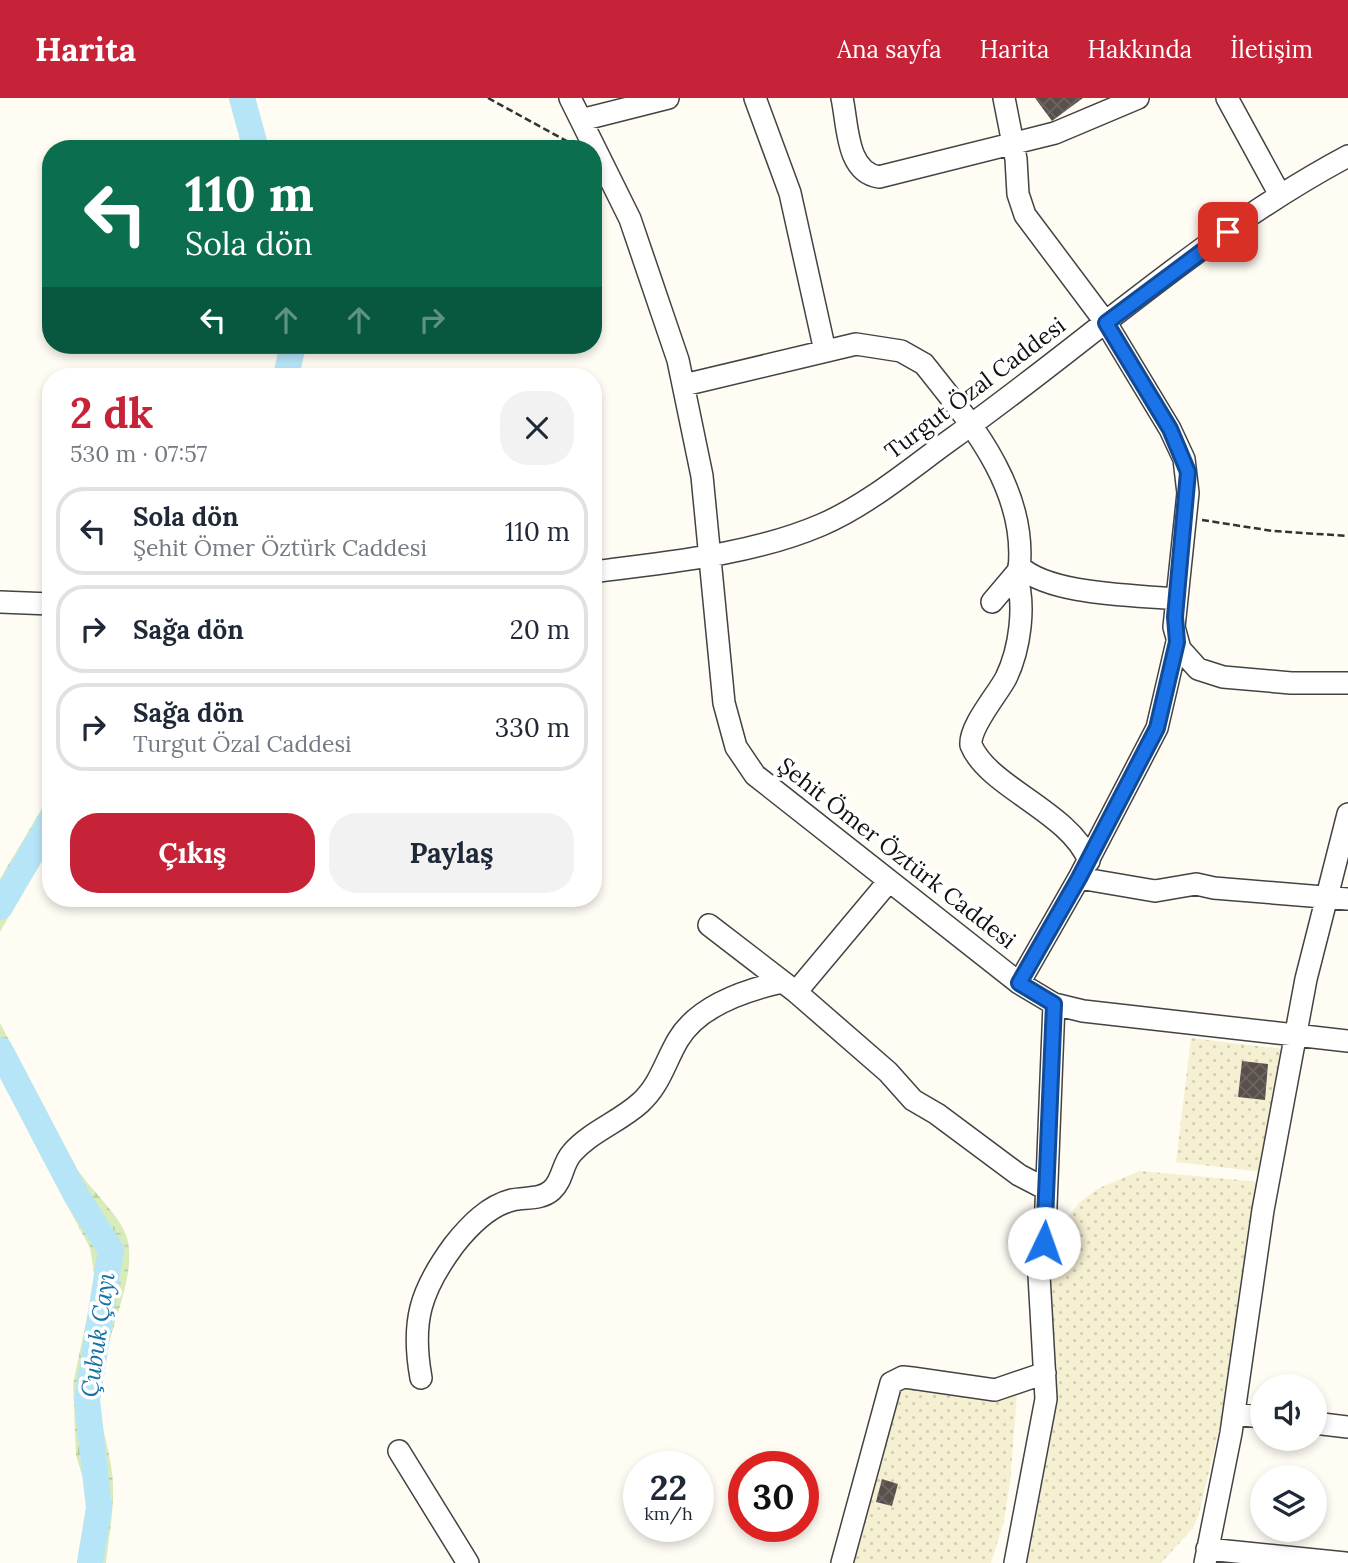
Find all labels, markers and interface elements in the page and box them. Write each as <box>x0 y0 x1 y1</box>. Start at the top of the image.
text: Harita <box>35 28 136 70</box>
text: Ana sayfa <box>837 34 942 65</box>
text: Harita <box>980 34 1049 65</box>
text: Hakkında <box>1087 34 1192 65</box>
text: İletişim <box>1230 34 1313 65</box>
text: 110 m <box>185 162 314 224</box>
icon: left <box>70 168 161 259</box>
pin <box>1198 202 1258 262</box>
icon: arrive <box>1209 213 1247 251</box>
text: Sola dön <box>185 223 313 264</box>
icon: left <box>194 301 232 339</box>
icon: ahead <box>267 301 305 339</box>
icon: ahead <box>340 301 378 339</box>
icon: right <box>413 301 451 339</box>
street label: Turgut Özal Caddesi <box>879 310 1071 465</box>
text: 2 dk <box>70 386 153 440</box>
button: close <box>500 391 574 465</box>
text: 530 m · 07:57 <box>70 439 207 468</box>
text: Sola dön <box>133 500 239 533</box>
icon: left <box>74 512 112 550</box>
text: 110 m <box>505 515 570 548</box>
text: Şehit Ömer Öztürk Caddesi <box>133 533 427 562</box>
icon: right <box>74 610 112 648</box>
text: Sağa dön <box>133 613 244 646</box>
text: 20 m <box>510 613 570 646</box>
text: Sağa dön <box>133 696 244 729</box>
icon: right <box>74 708 112 746</box>
text: 330 m <box>495 711 570 744</box>
text: Turgut Özal Caddesi <box>133 729 352 758</box>
street label: Şehit Ömer Öztürk Caddesi <box>773 751 1022 955</box>
button: Çıkış <box>70 813 315 893</box>
button: Paylaş <box>329 813 574 893</box>
position arrow <box>1007 1206 1081 1280</box>
water label: Çubuk Çayı <box>73 1270 122 1399</box>
map controls <box>1250 1374 1327 1542</box>
button: sound <box>1250 1374 1327 1451</box>
speed limit sign: 30 <box>728 1451 819 1542</box>
text: 22 <box>650 1465 687 1510</box>
button: layers <box>1250 1465 1327 1542</box>
text: km/h <box>644 1502 693 1525</box>

